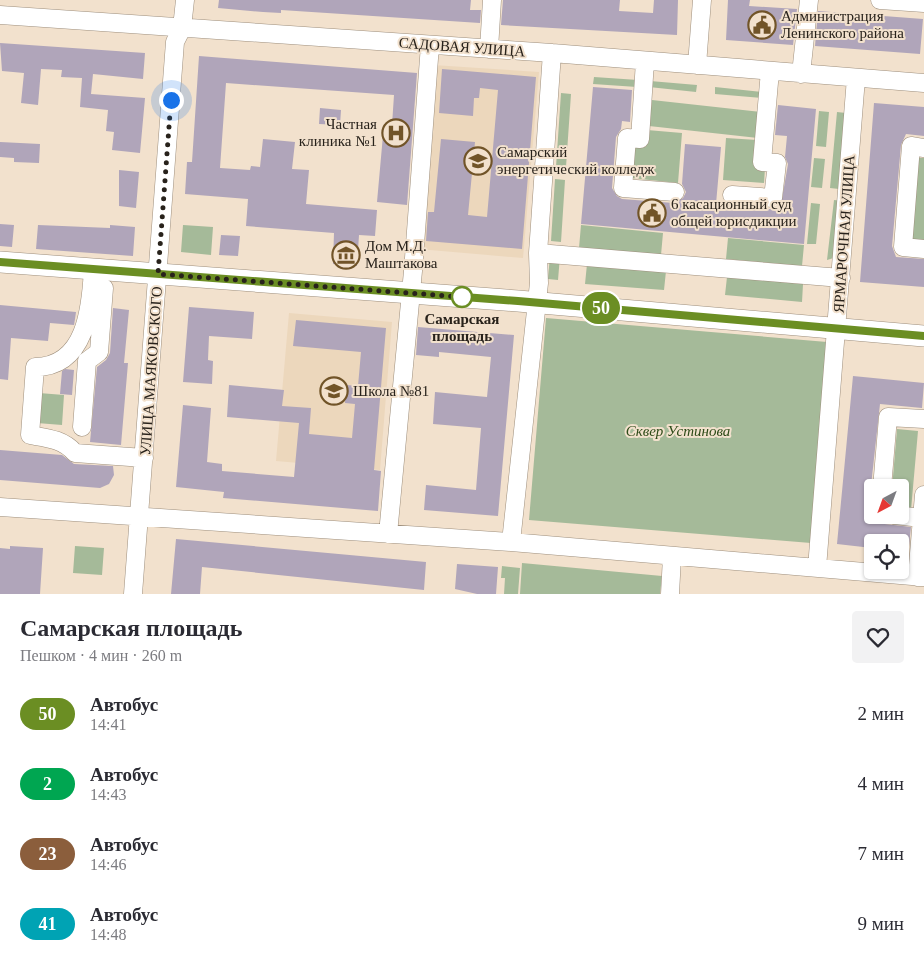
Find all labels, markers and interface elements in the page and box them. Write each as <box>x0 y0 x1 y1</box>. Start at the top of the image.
place label: Администрация Ленинского района <box>781 8 904 41</box>
public building icon: Администрация Ленинского района <box>747 10 777 40</box>
street label: САДОВАЯ УЛИЦА <box>398 35 526 59</box>
your location <box>159 88 184 113</box>
place label: Частная клиника №1 <box>299 116 377 149</box>
hospital icon: Частная клиника №1 <box>381 118 411 148</box>
place label: Самарский энергетический колледж <box>497 144 655 177</box>
school or university icon: Самарский энергетический колледж <box>463 146 493 176</box>
street label: ЯРМАРОЧНАЯ УЛИЦА <box>830 154 858 314</box>
place label: 6 касационный суд общей юрисдикции <box>671 196 797 229</box>
public building icon: 6 касационный суд общей юрисдикции <box>637 198 667 228</box>
place label: Дом М.Д. Маштакова <box>365 238 438 271</box>
museum icon: Дом М.Д. Маштакова <box>331 240 361 270</box>
street label: УЛИЦА МАЯКОВСКОГО <box>137 286 165 456</box>
marker: Самарская площадь <box>451 286 473 308</box>
line badge: 50 <box>578 292 624 324</box>
text: 50 <box>592 298 610 318</box>
place label: Самарская площадь <box>425 311 499 344</box>
school or university icon: Школа №81 <box>319 376 349 406</box>
place label: Школа №81 <box>353 383 429 399</box>
park label: Сквер Устинова <box>626 423 730 439</box>
north arrow <box>864 479 909 524</box>
map controls <box>864 479 909 579</box>
button: locate <box>864 534 909 579</box>
button: heart <box>852 611 904 663</box>
text: Самарская площадь <box>20 615 242 641</box>
text: Пешком · 4 мин · 260 m <box>20 647 182 664</box>
text: Автобус <box>90 694 158 715</box>
text: 2 мин <box>857 703 904 724</box>
text: 50 <box>39 704 57 724</box>
text: 14:41 <box>90 716 126 733</box>
text: Автобус <box>90 764 158 785</box>
text: 4 мин <box>857 773 904 794</box>
text: 2 <box>43 774 52 794</box>
text: 14:43 <box>90 786 126 803</box>
text: Автобус <box>90 834 158 855</box>
text: 7 мин <box>857 843 904 864</box>
text: 23 <box>39 844 57 864</box>
text: 14:46 <box>90 856 126 873</box>
text: Автобус <box>90 904 158 925</box>
text: 9 мин <box>857 913 904 934</box>
text: 41 <box>39 914 57 934</box>
text: 14:48 <box>90 926 126 943</box>

